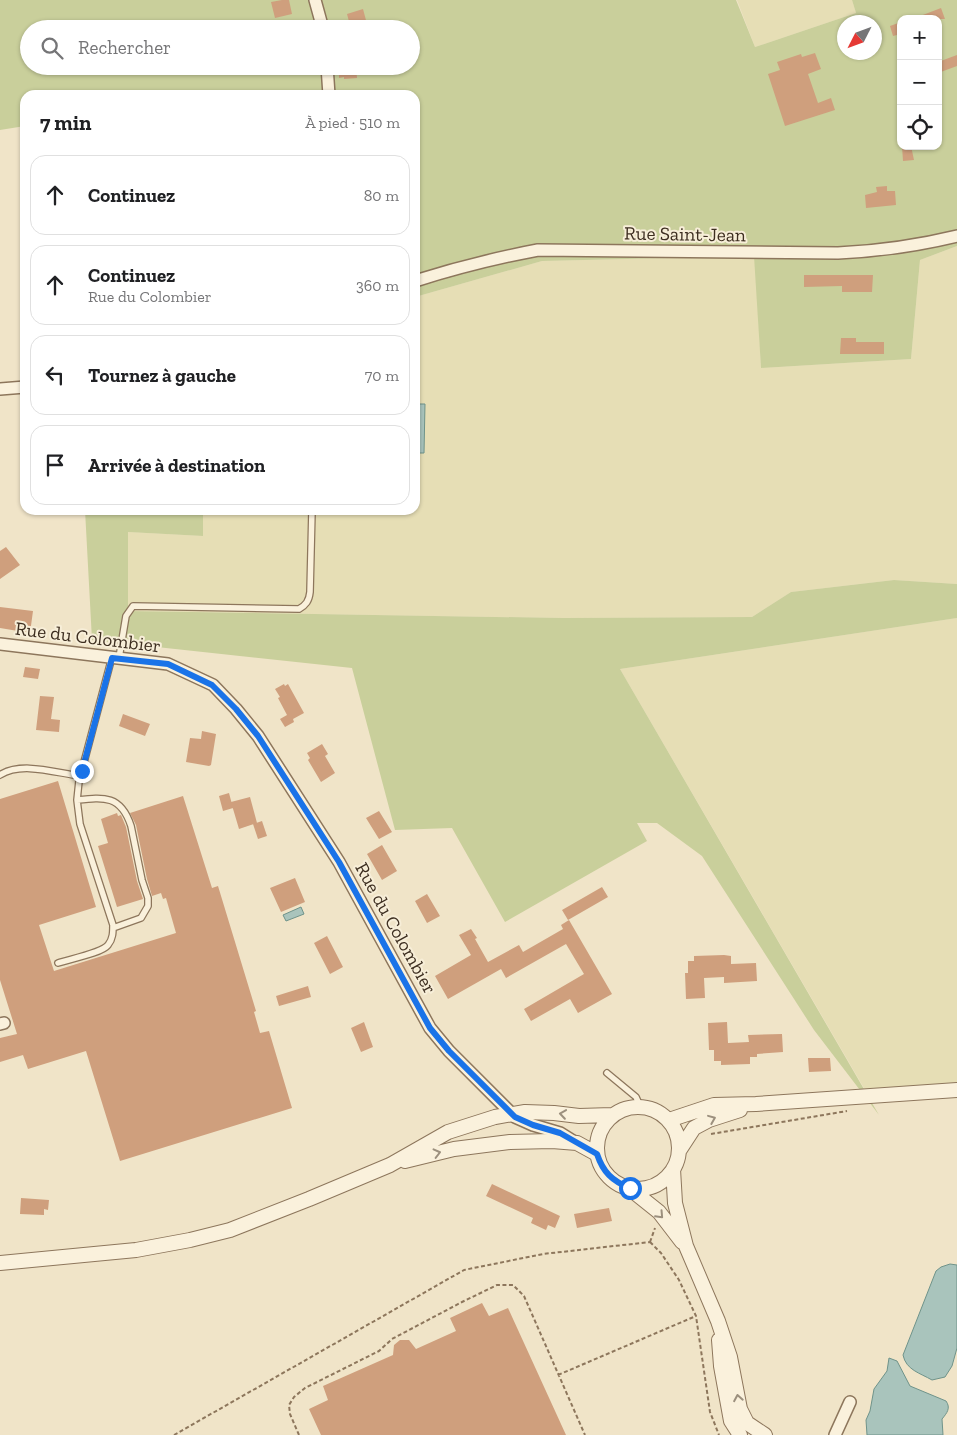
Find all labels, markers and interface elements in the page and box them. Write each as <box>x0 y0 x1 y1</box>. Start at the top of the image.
north arrow <box>837 15 882 60</box>
map controls <box>897 15 942 150</box>
button: + <box>897 15 942 60</box>
search box <box>20 20 420 75</box>
icon: search <box>38 34 66 62</box>
text: Rechercher <box>78 36 171 59</box>
button: − <box>897 60 942 105</box>
button: locate <box>897 105 942 150</box>
text: 7 min <box>40 110 91 135</box>
text: À pied · 510 m <box>305 113 400 132</box>
icon: ahead <box>41 181 69 209</box>
text: Continuez <box>88 184 175 207</box>
text: 80 m <box>364 186 399 205</box>
street label: Rue Saint-Jean <box>624 221 746 247</box>
text: Continuez <box>88 264 175 287</box>
icon: ahead <box>41 271 69 299</box>
text: 360 m <box>356 276 399 295</box>
text: Rue du Colombier <box>88 287 211 306</box>
icon: left <box>41 361 69 389</box>
text: Tournez à gauche <box>88 364 236 387</box>
text: 70 m <box>365 366 399 385</box>
icon: arrive <box>41 451 69 479</box>
text: Arrivée à destination <box>88 454 265 477</box>
street label: Rue du Colombier <box>14 617 162 657</box>
route end <box>71 760 94 783</box>
street label: Rue du Colombier <box>350 858 442 998</box>
one-way arrow <box>559 1109 567 1120</box>
one-way arrow <box>707 1115 716 1126</box>
one-way arrow <box>433 1148 442 1159</box>
route start <box>619 1177 642 1200</box>
one-way arrow <box>654 1209 663 1218</box>
one-way arrow <box>733 1393 743 1402</box>

